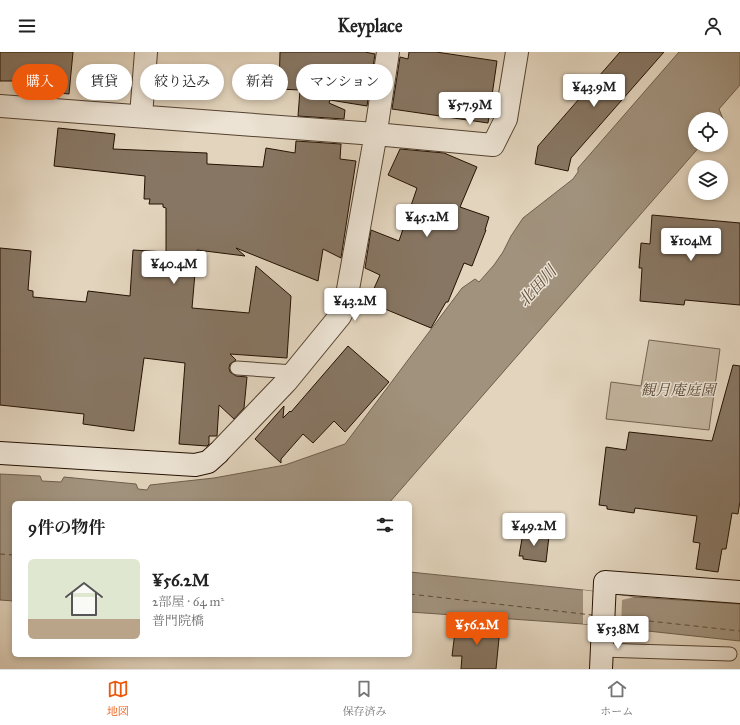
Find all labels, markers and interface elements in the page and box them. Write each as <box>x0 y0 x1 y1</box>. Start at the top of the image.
icon: menu <box>16 15 38 37</box>
text: Keyplace <box>338 15 402 37</box>
icon: person <box>702 15 724 37</box>
chip: 購入 <box>12 64 68 100</box>
chip: 賃貸 <box>76 64 132 100</box>
chip: 絞り込み <box>140 64 224 100</box>
chip: 新着 <box>232 64 288 100</box>
chip: マンション <box>296 64 393 100</box>
pin: ¥43.9M <box>561 74 627 108</box>
text: ¥43.9M <box>572 79 616 95</box>
pin: ¥57.9M <box>437 92 503 126</box>
text: ¥57.9M <box>448 97 492 113</box>
map controls <box>688 112 728 200</box>
button: locate <box>688 112 728 152</box>
button: layers <box>688 160 728 200</box>
pin: ¥45.2M <box>394 204 460 238</box>
text: ¥45.2M <box>405 209 449 225</box>
pin: ¥104M <box>663 228 719 262</box>
text: ¥104M <box>670 233 712 249</box>
pin: ¥40.4M <box>141 251 207 285</box>
text: ¥40.4M <box>151 256 197 272</box>
water label: 北田川 <box>514 260 561 310</box>
pin: ¥43.2M <box>322 288 388 322</box>
text: ¥43.2M <box>333 293 377 309</box>
park label: 観月庵庭園 <box>640 381 718 399</box>
pin: ¥49.2M <box>501 513 567 547</box>
icon: filters <box>374 514 396 536</box>
text: 9件の物件 <box>28 517 105 538</box>
text: ¥49.2M <box>511 518 557 534</box>
text: ¥56.2M <box>152 570 209 591</box>
icon: home <box>60 575 108 623</box>
text: 2部屋 · 64 m² <box>152 594 224 610</box>
pin: ¥56.2M <box>444 612 510 646</box>
text: 普門院橋 <box>152 613 204 629</box>
pin: ¥53.8M <box>585 616 651 650</box>
text: ¥56.2M <box>455 617 499 633</box>
text: ¥53.8M <box>597 621 639 637</box>
tab: 地図 <box>107 678 129 718</box>
tab: 保存済み <box>342 678 386 718</box>
tab: ホーム <box>600 678 633 718</box>

